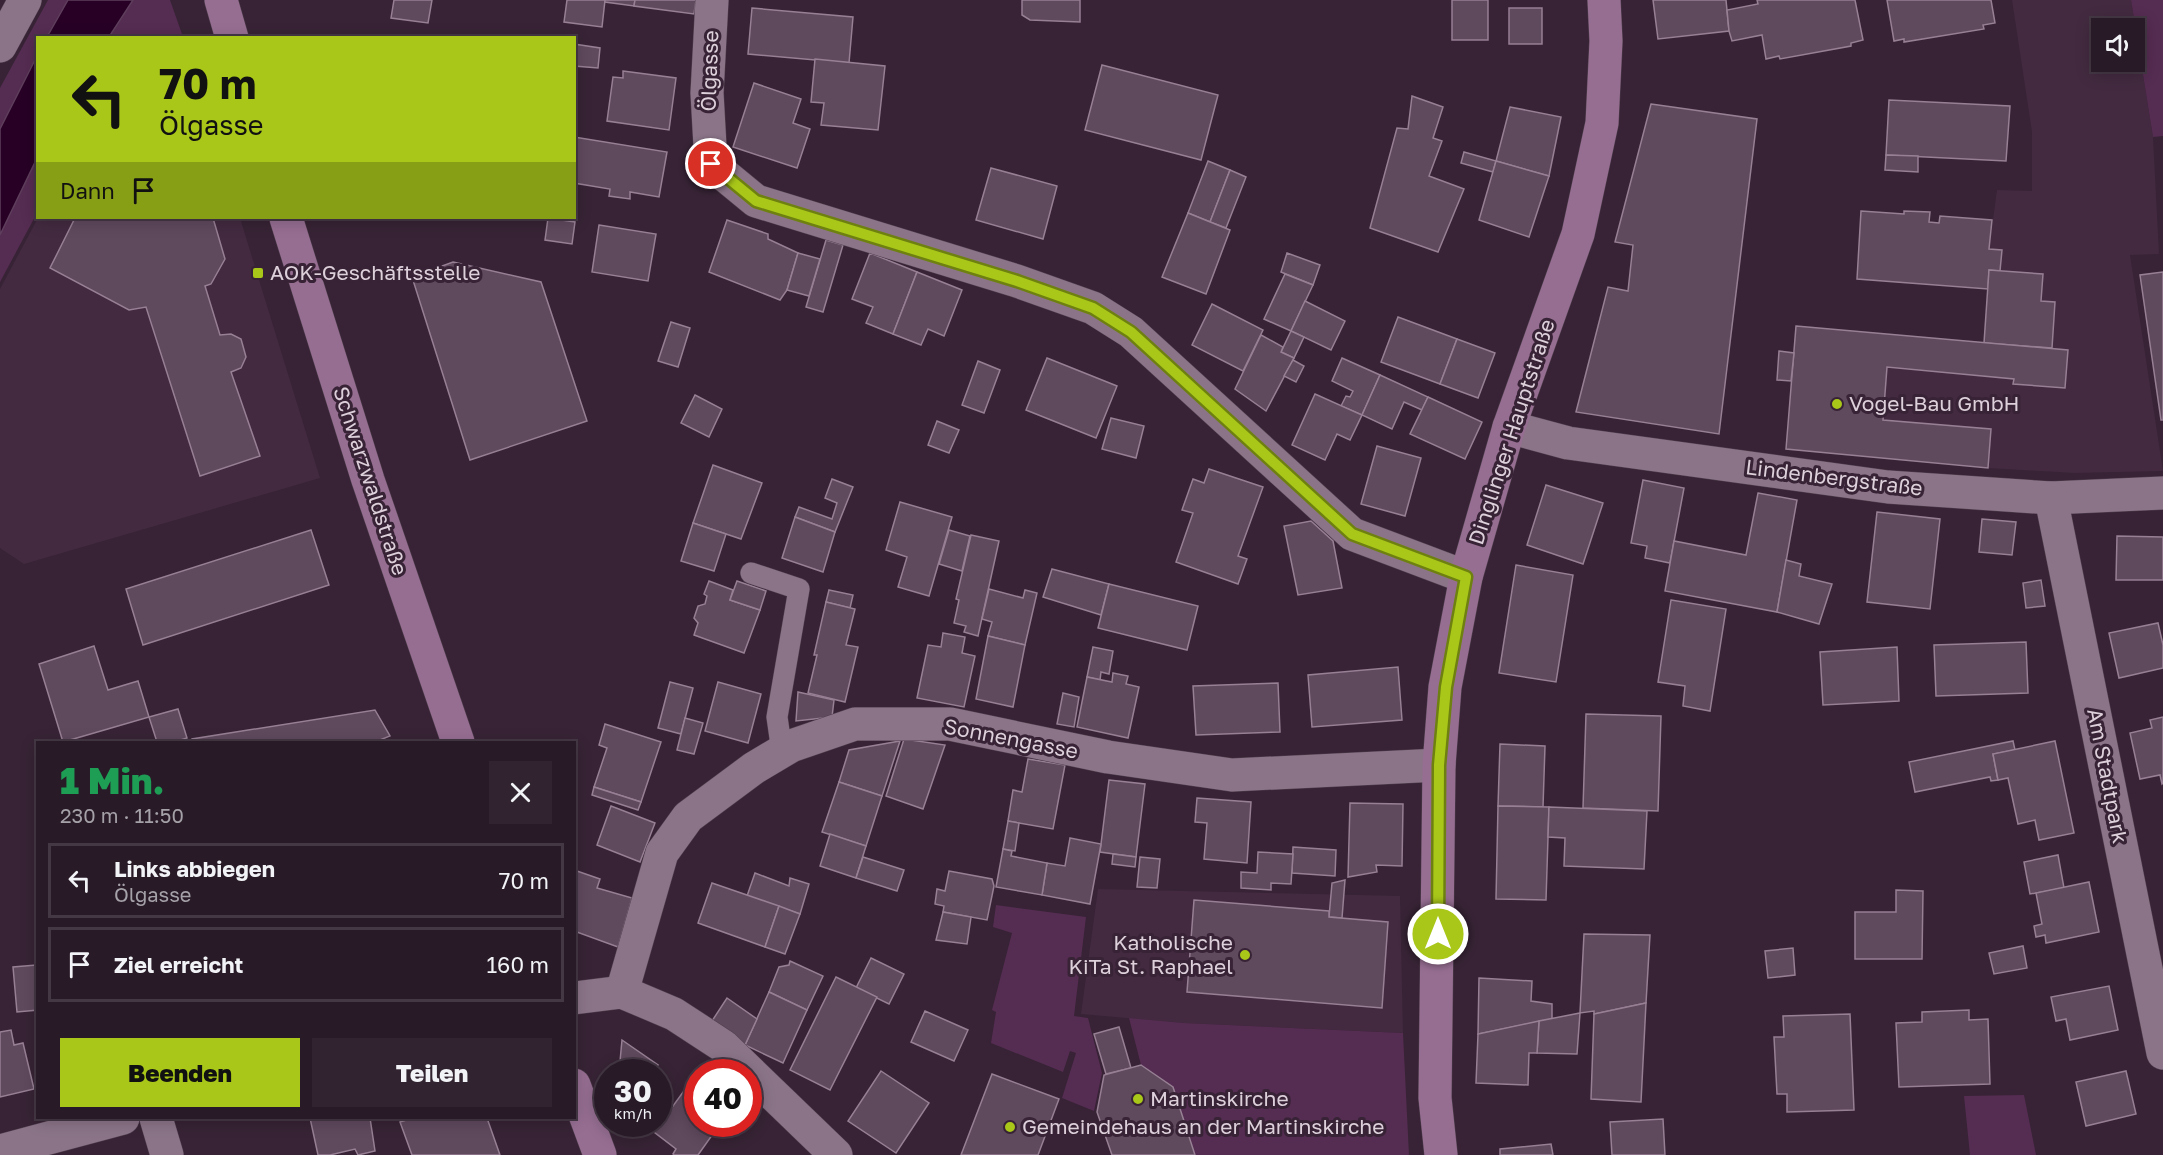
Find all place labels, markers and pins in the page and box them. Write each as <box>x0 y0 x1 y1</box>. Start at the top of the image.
pin <box>685 138 736 189</box>
place label: AOK-Geschäftsstelle <box>270 259 481 285</box>
marker: AOK-Geschäftsstelle <box>251 266 265 280</box>
place label: Vogel-Bau GmbH <box>1849 390 2020 416</box>
marker: Vogel-Bau GmbH <box>1830 397 1844 411</box>
place label: Katholische KiTa St. Raphael <box>1069 929 1233 979</box>
marker: Katholische KiTa St. Raphael <box>1238 948 1252 962</box>
place label: Martinskirche <box>1150 1085 1289 1111</box>
marker: Martinskirche <box>1131 1092 1145 1106</box>
place label: Gemeindehaus an der Martinskirche <box>1022 1113 1384 1139</box>
marker: Gemeindehaus an der Martinskirche <box>1003 1120 1017 1134</box>

